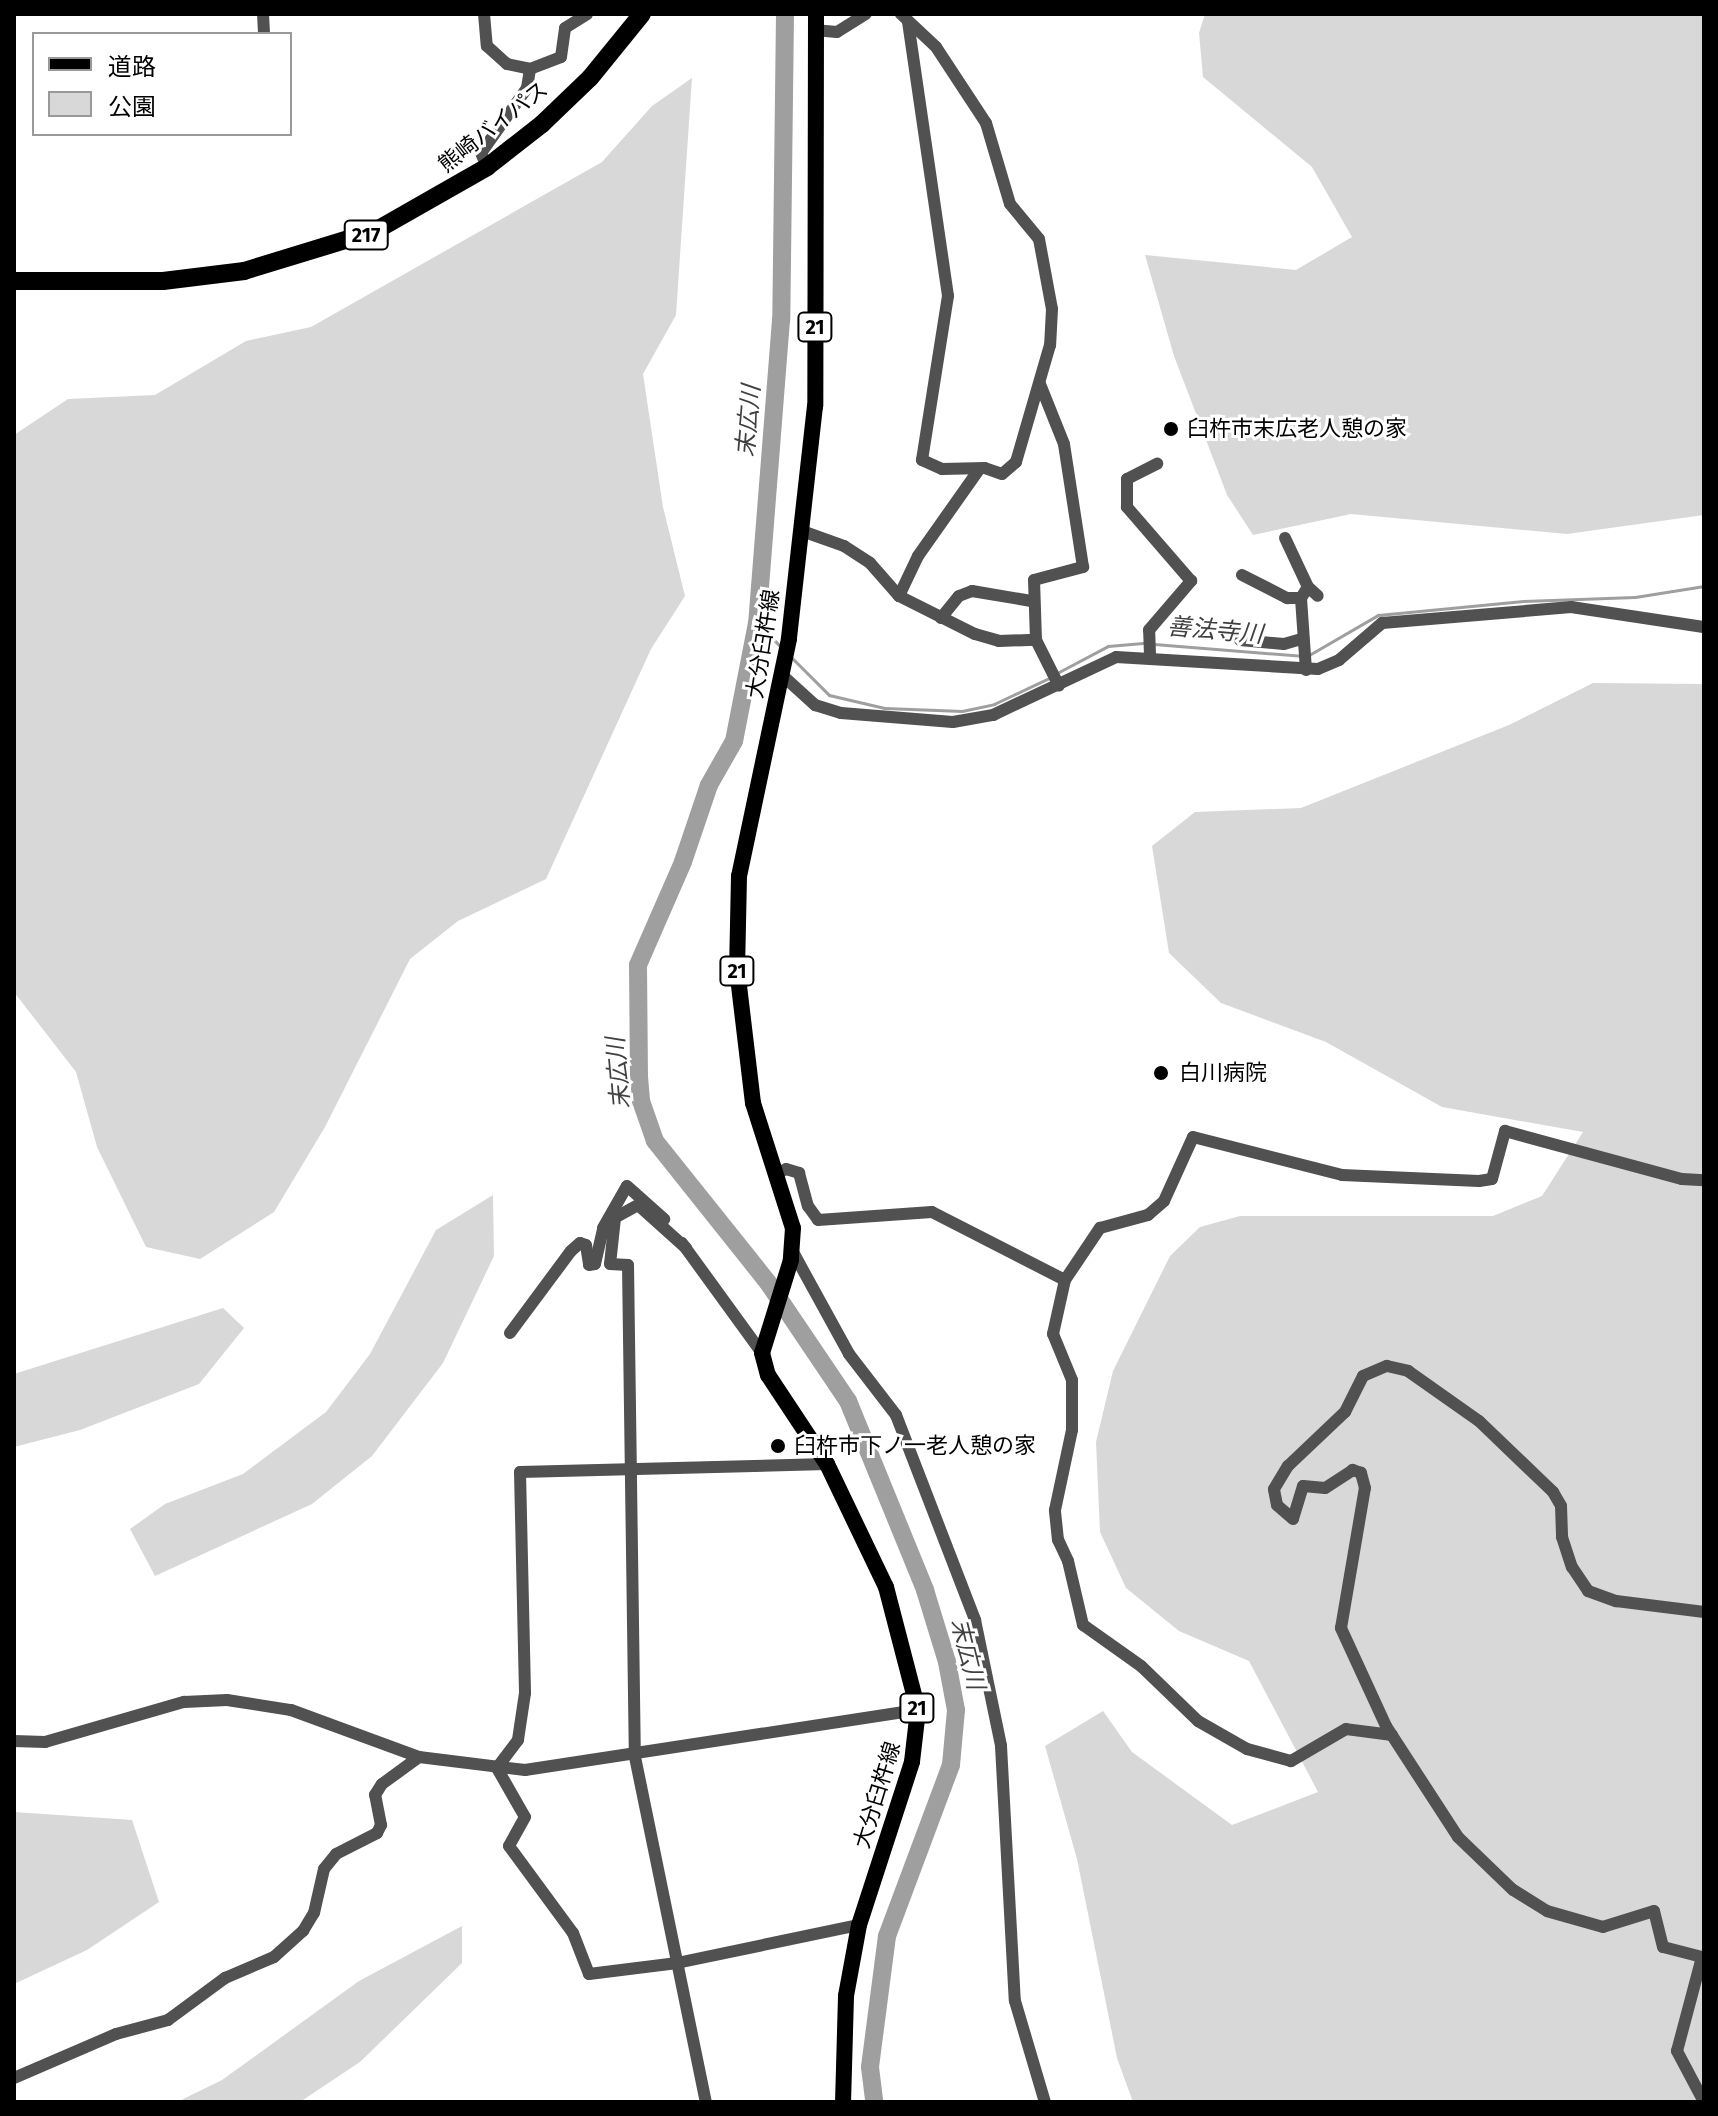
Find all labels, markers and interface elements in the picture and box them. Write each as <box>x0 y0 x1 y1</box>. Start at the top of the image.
legend <box>32 32 292 136</box>
text: 道路 <box>108 53 156 81</box>
street label: 熊崎バイパス <box>433 76 553 178</box>
text: 公園 <box>108 93 156 121</box>
road number: 217 <box>342 219 390 251</box>
road number: 21 <box>797 311 833 343</box>
water label: 末広川 <box>732 384 766 458</box>
place label: 臼杵市末広老人憩の家 <box>1187 416 1407 442</box>
marker: 臼杵市末広老人憩の家 <box>1162 420 1180 438</box>
street label: 大分臼杵線 <box>741 588 785 700</box>
water label: 善法寺川 <box>1166 612 1264 650</box>
road number: 21 <box>719 955 755 987</box>
water label: 末広川 <box>602 1036 636 1110</box>
place label: 白川病院 <box>1179 1060 1267 1086</box>
marker: 白川病院 <box>1150 1062 1172 1084</box>
place label: 臼杵市下ノ一老人憩の家 <box>794 1433 1036 1459</box>
marker: 臼杵市下ノ一老人憩の家 <box>769 1437 787 1455</box>
water label: 末広川 <box>944 1616 990 1692</box>
road number: 21 <box>899 1692 935 1724</box>
street label: 大分臼杵線 <box>848 1739 906 1851</box>

